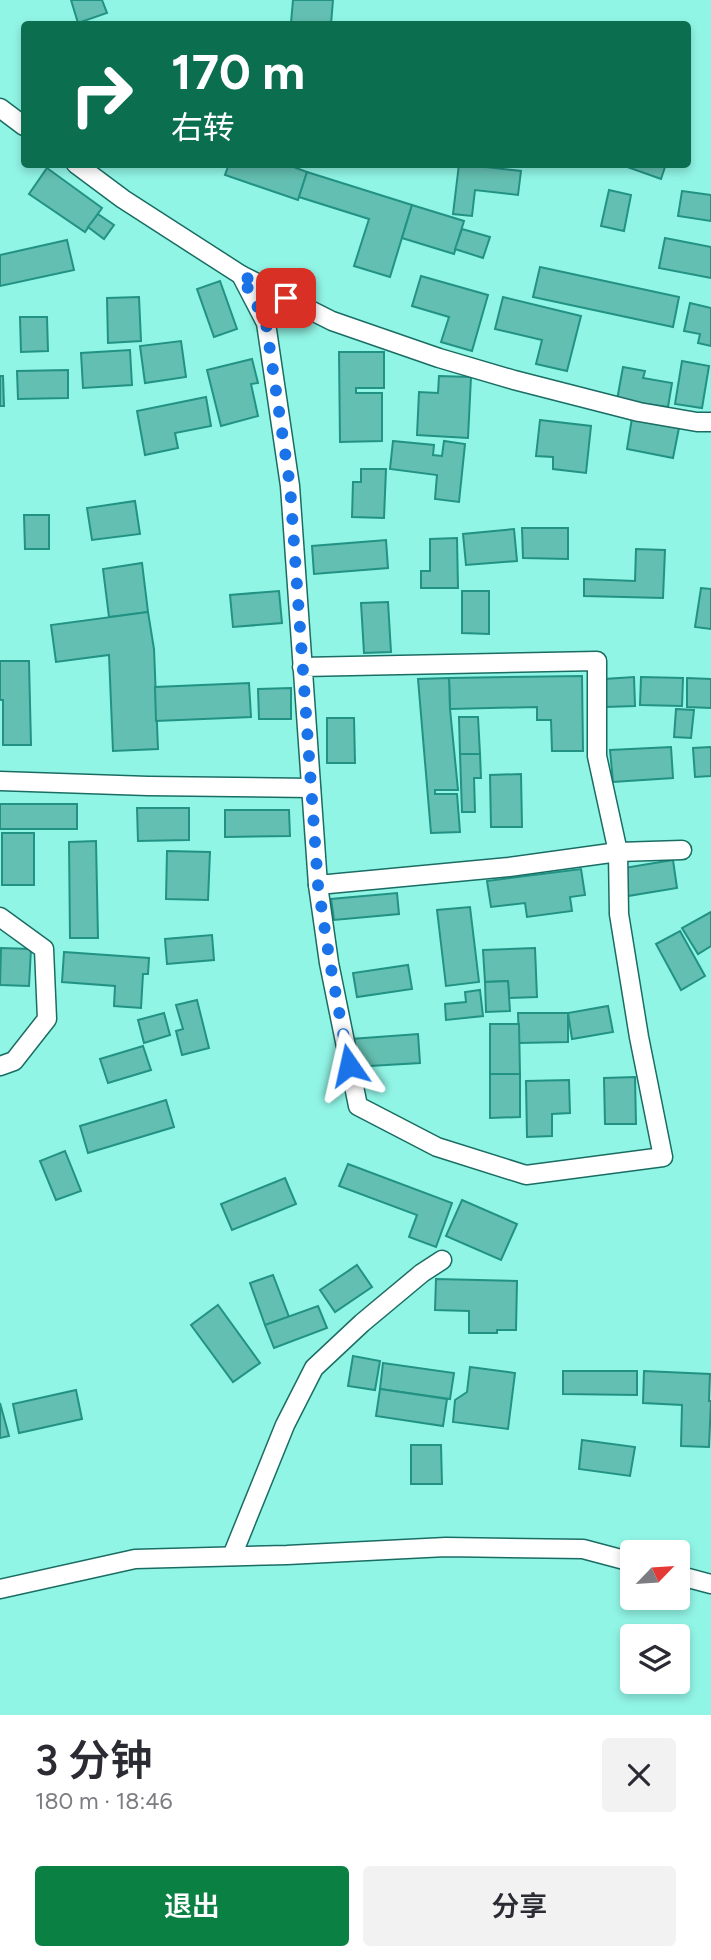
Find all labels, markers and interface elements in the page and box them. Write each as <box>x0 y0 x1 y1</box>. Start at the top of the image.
text: 170 m <box>171 42 305 101</box>
icon: right <box>56 49 147 140</box>
text: 右转 <box>171 109 235 147</box>
pin <box>256 268 316 328</box>
icon: arrive <box>267 279 305 317</box>
position arrow <box>312 1028 386 1102</box>
north arrow <box>620 1540 690 1610</box>
map controls <box>620 1540 690 1694</box>
button: layers <box>620 1624 690 1694</box>
text: 3 分钟 <box>35 1735 152 1786</box>
button: close <box>602 1738 676 1812</box>
text: 180 m · 18:46 <box>35 1787 173 1815</box>
button: 退出 <box>35 1866 349 1946</box>
button: 分享 <box>363 1866 676 1946</box>

